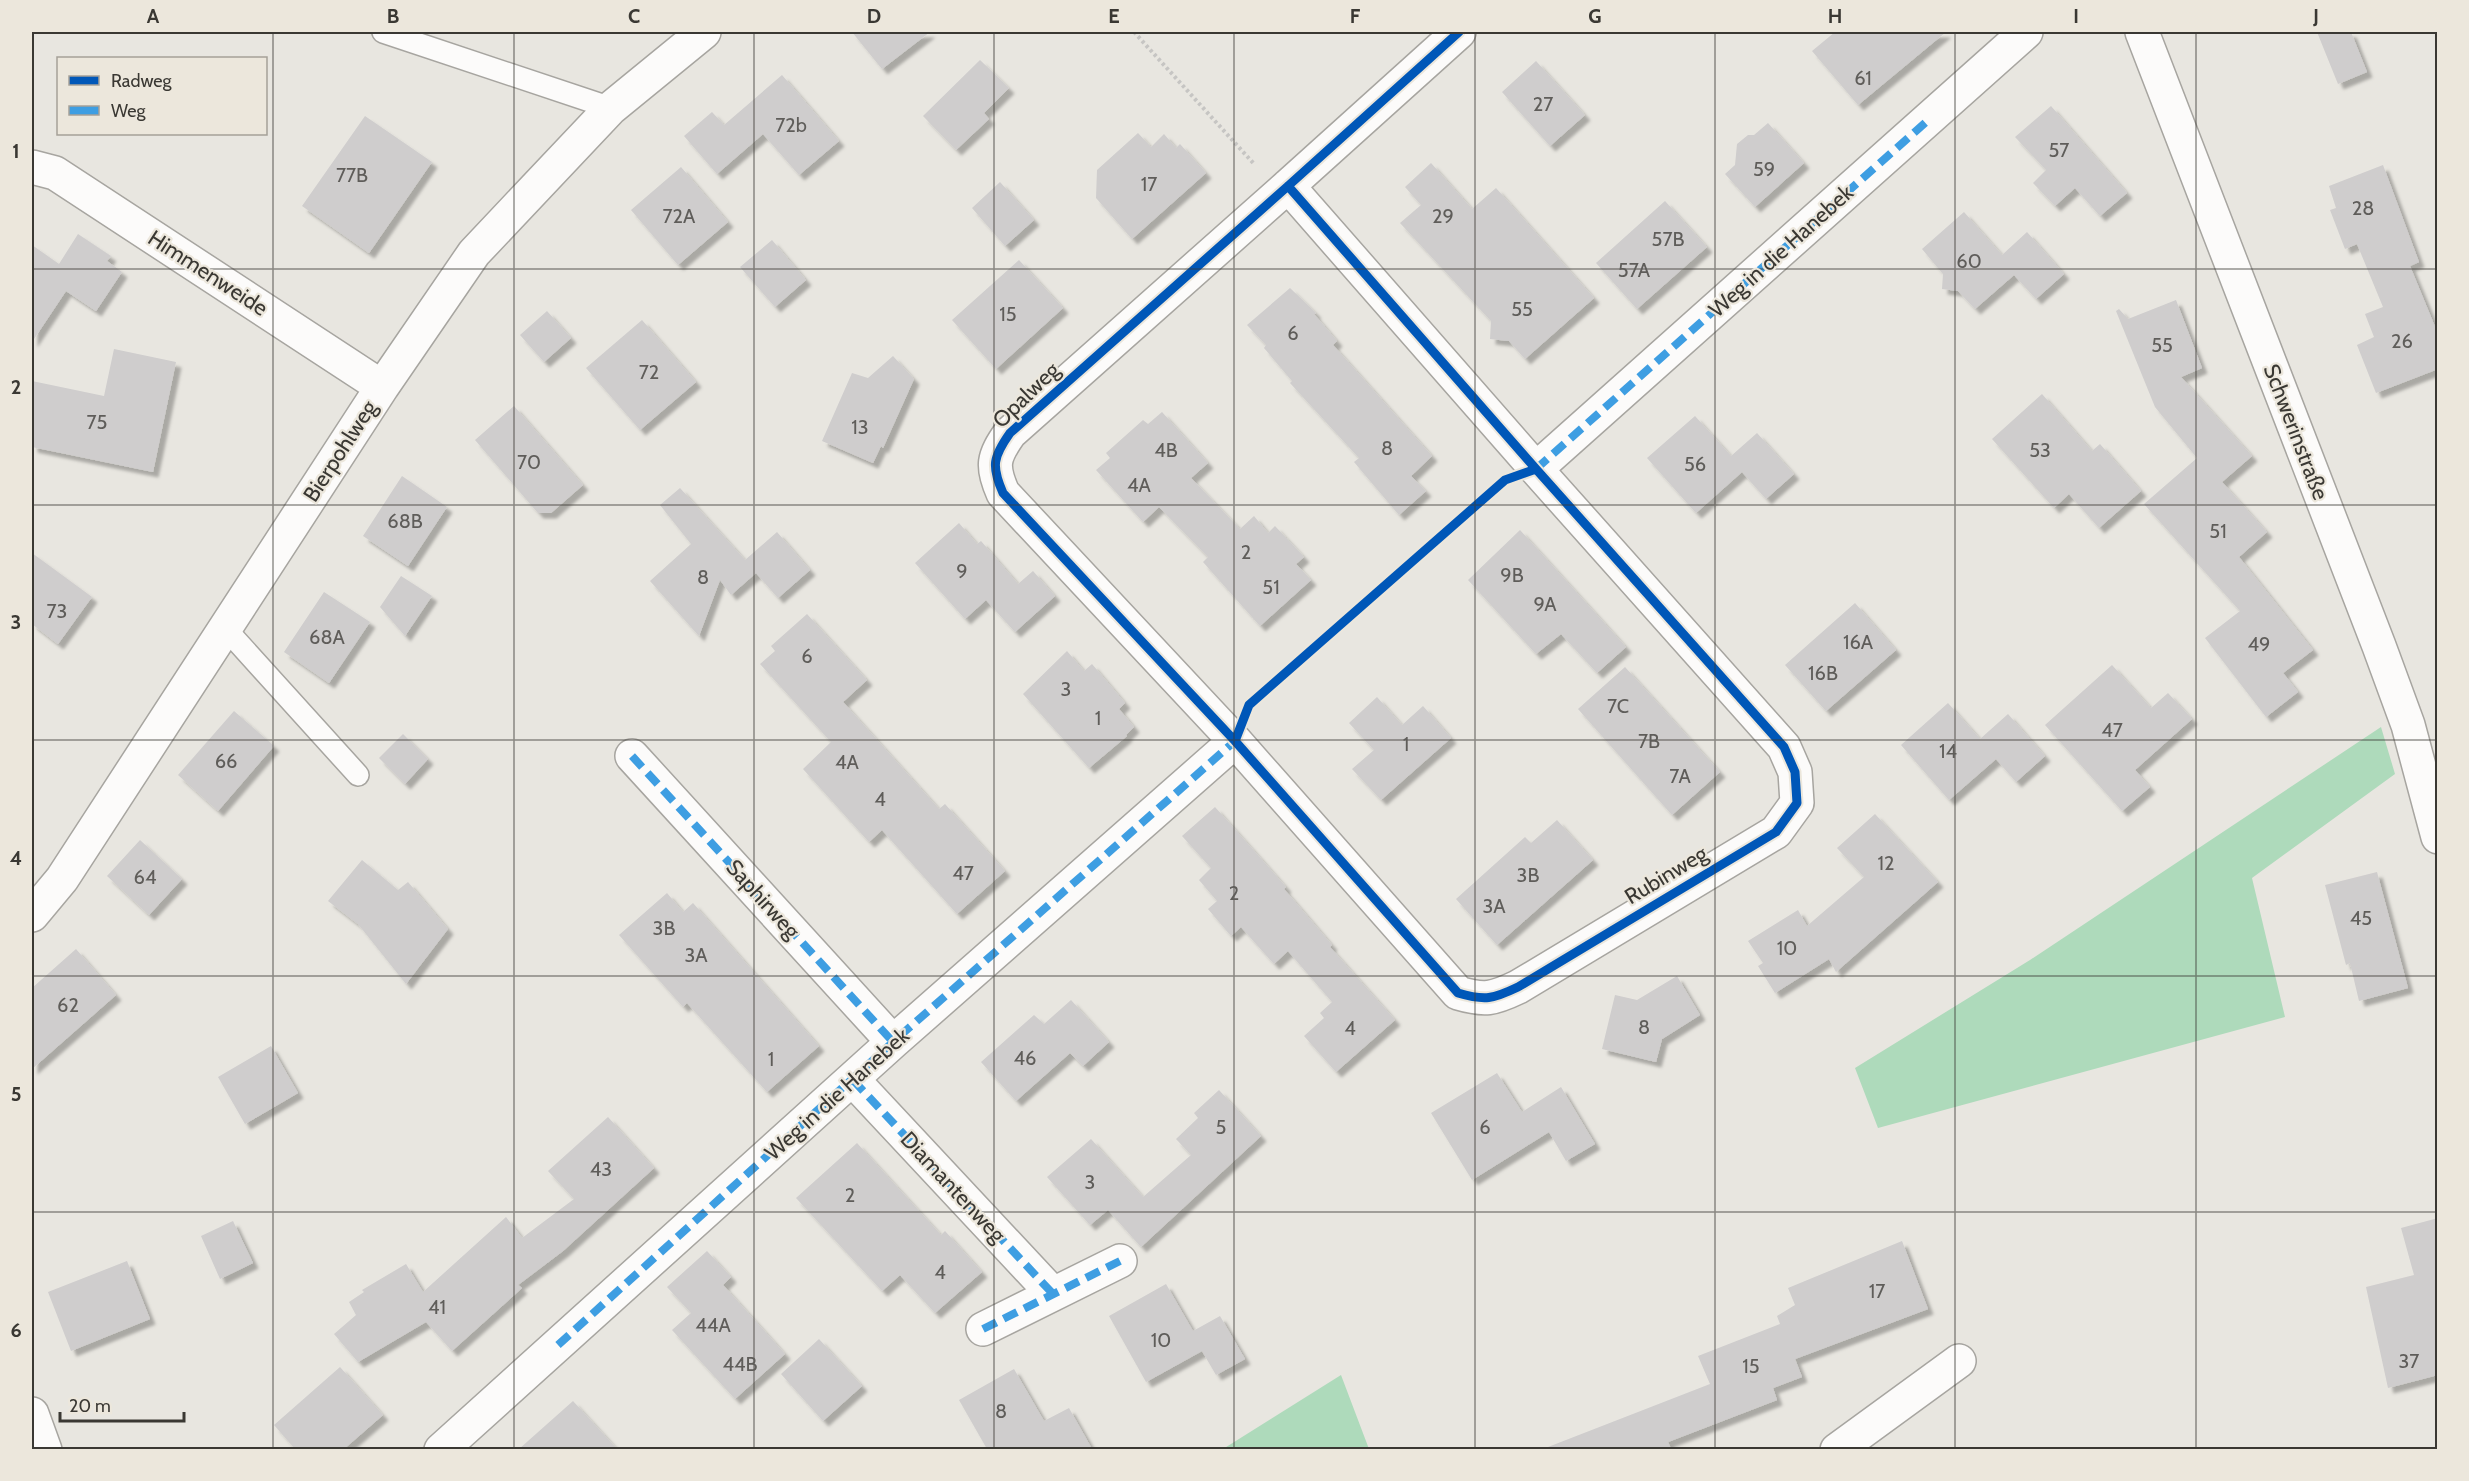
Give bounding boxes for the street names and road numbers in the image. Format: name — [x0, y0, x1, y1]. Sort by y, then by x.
street label: Weg in die Hanebek — [1703, 179, 1859, 323]
street label: Himmenweide — [143, 224, 273, 322]
street label: Opalweg — [987, 356, 1066, 433]
street label: Schwerinstraße — [2258, 360, 2334, 504]
street label: Bierpohlweg — [297, 394, 383, 507]
street label: Rubinweg — [1620, 839, 1713, 910]
street label: Saphirweg — [720, 854, 806, 945]
street label: Weg in die Hanebek — [759, 1022, 915, 1166]
street label: Diamantenweg — [895, 1126, 1012, 1249]

